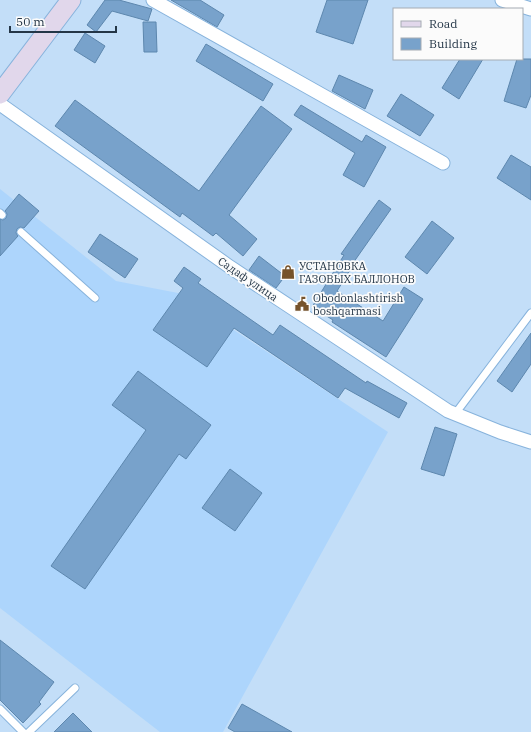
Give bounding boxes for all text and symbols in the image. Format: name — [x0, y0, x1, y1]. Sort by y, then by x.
scale bar — [10, 8, 116, 34]
legend — [393, 8, 523, 60]
text: 50 m — [16, 14, 45, 29]
text: Road — [429, 16, 458, 31]
text: Building — [429, 36, 477, 51]
street label: Садаф улица — [215, 254, 281, 304]
place label: УСТАНОВКА ГАЗОВЫХ БАЛЛОНОВ — [299, 259, 415, 286]
shop icon: УСТАНОВКА ГАЗОВЫХ БАЛЛОНОВ — [280, 264, 296, 280]
place label: Obodonlashtirish boshqarmasi — [313, 291, 403, 318]
public building icon: Obodonlashtirish boshqarmasi — [294, 296, 310, 312]

